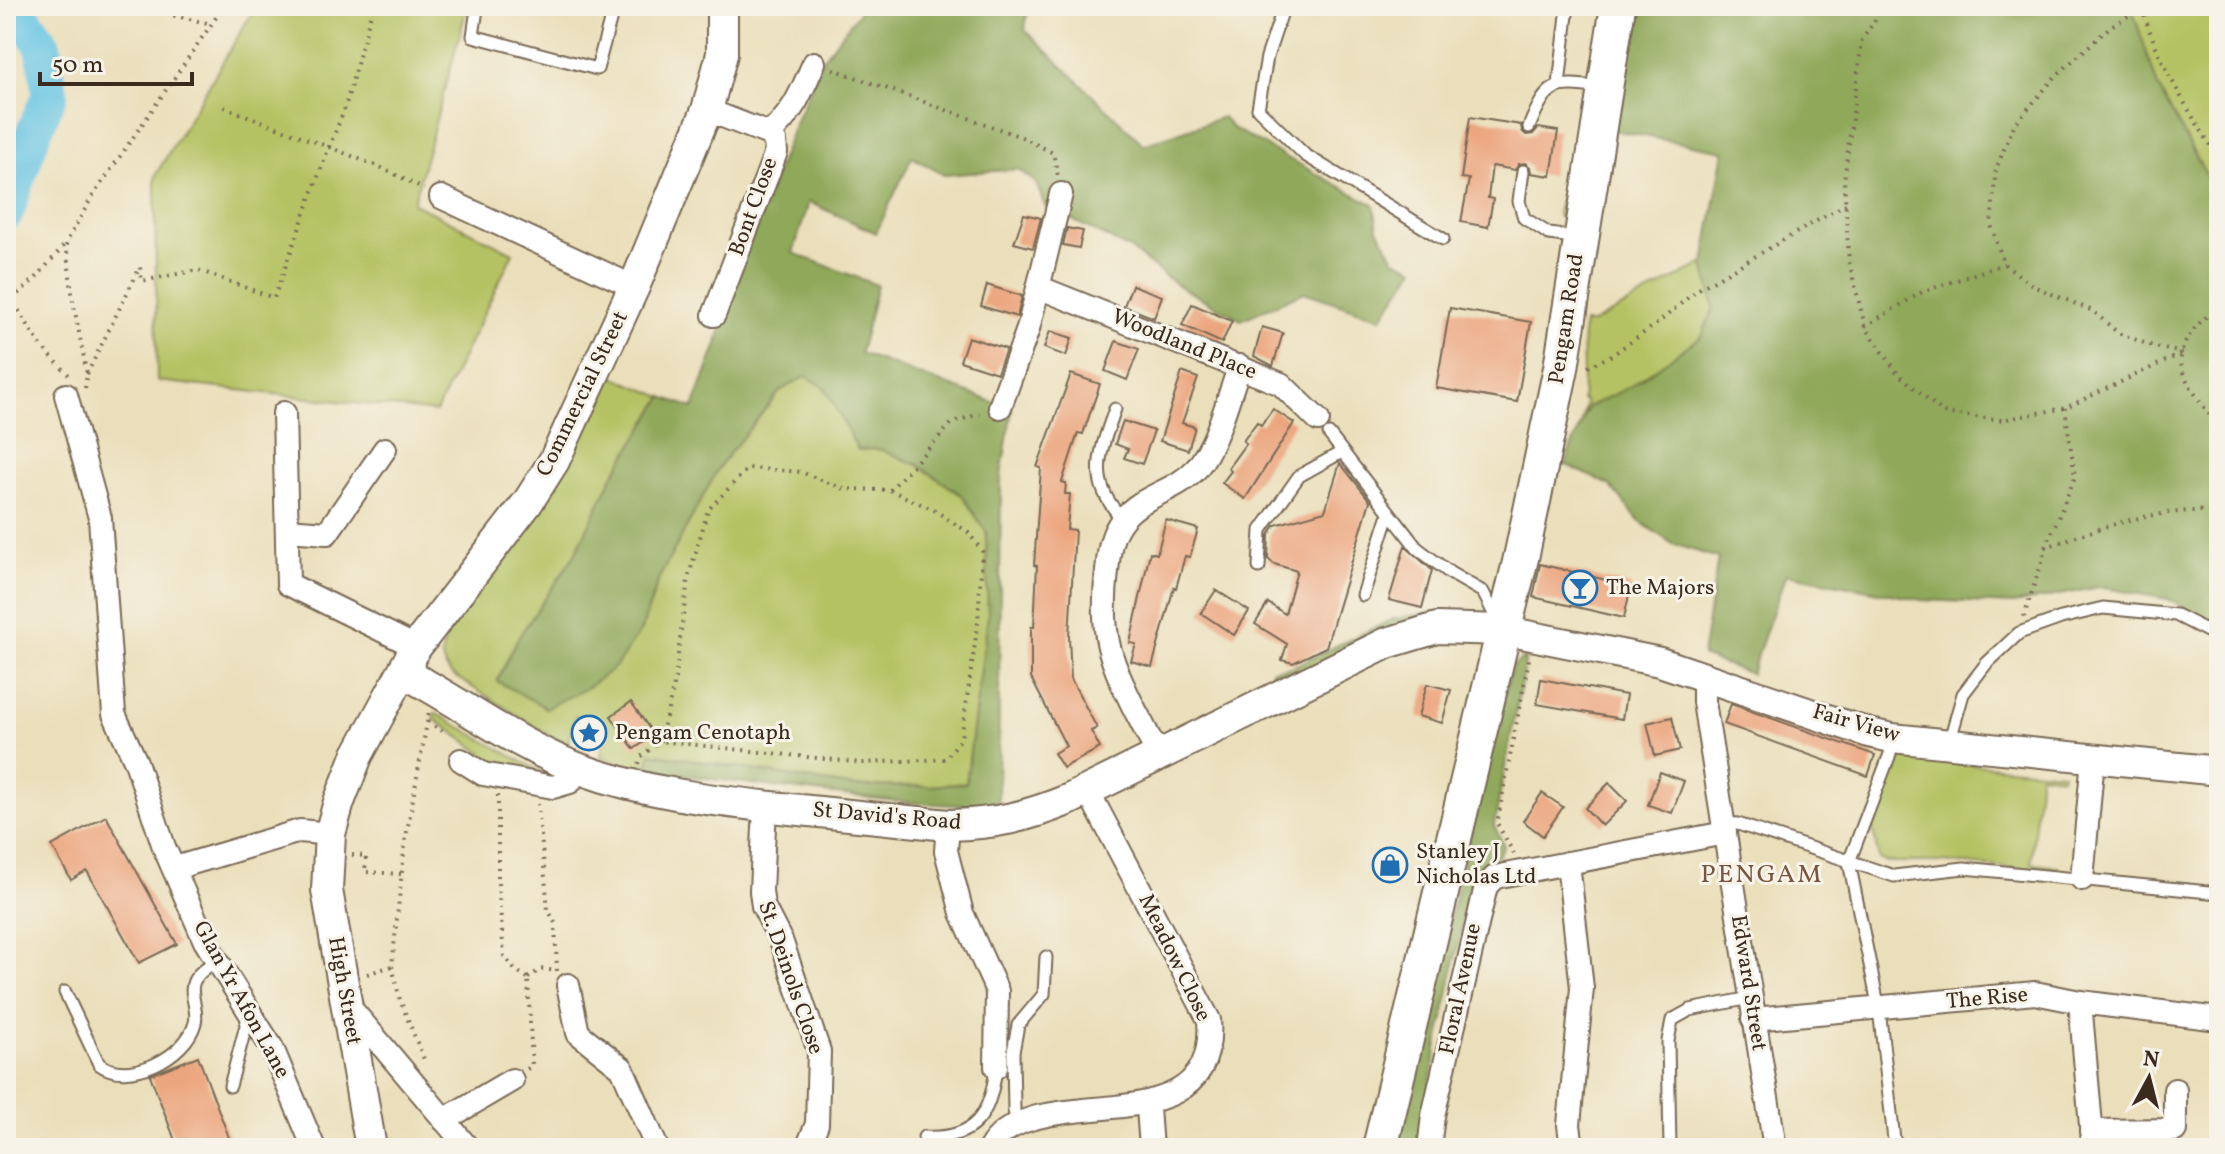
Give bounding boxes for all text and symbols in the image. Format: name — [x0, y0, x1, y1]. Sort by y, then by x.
scale bar — [40, 36, 192, 86]
text: 50 m — [52, 49, 104, 83]
street label: Bont Close — [722, 153, 786, 261]
street label: Pengam Road — [1541, 252, 1593, 386]
street label: Woodland Place — [1107, 302, 1261, 388]
street label: Commercial Street — [529, 306, 637, 482]
bar icon: The Majors — [1561, 569, 1599, 607]
place label: The Majors — [1606, 573, 1714, 604]
street label: Fair View — [1809, 697, 1903, 751]
place icon: Pengam Cenotaph — [570, 714, 608, 752]
place label: Pengam Cenotaph — [615, 718, 791, 749]
street label: St David's Road — [811, 795, 963, 839]
place label: Stanley J Nicholas Ltd — [1416, 837, 1536, 893]
shop icon: Stanley J Nicholas Ltd — [1371, 846, 1409, 884]
district label: PENGAM — [1701, 857, 1823, 893]
street label: Meadow Close — [1130, 889, 1218, 1027]
street label: St. Deinols Close — [749, 897, 831, 1059]
street label: Edward Street — [1722, 913, 1774, 1054]
street label: Glan Yr Afon Lane — [185, 916, 297, 1084]
street label: Floral Avenue — [1432, 920, 1490, 1058]
street label: High Street — [319, 934, 369, 1048]
street label: The Rise — [1945, 980, 2029, 1018]
north arrow — [2109, 1038, 2189, 1118]
text: N — [2141, 1044, 2161, 1077]

